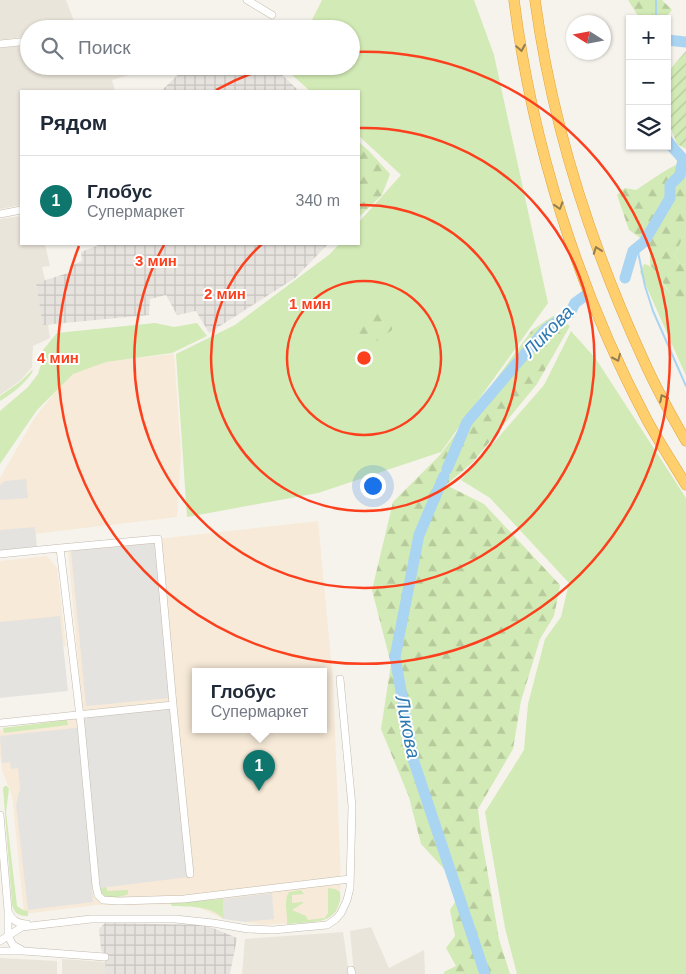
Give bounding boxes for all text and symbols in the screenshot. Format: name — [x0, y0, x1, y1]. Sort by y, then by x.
north arrow — [566, 15, 611, 60]
map controls — [626, 15, 671, 150]
button: + — [626, 15, 671, 60]
search box — [20, 20, 360, 75]
icon: search — [38, 34, 66, 62]
text: Поиск — [78, 37, 131, 58]
one-way arrow — [516, 44, 526, 53]
button: − — [626, 60, 671, 105]
button: layers — [626, 105, 671, 150]
text: Рядом — [40, 111, 107, 134]
text: Глобус — [87, 181, 152, 202]
text: 1 — [52, 192, 60, 209]
text: 340 m — [296, 192, 340, 209]
one-way arrow — [553, 202, 563, 210]
text: Супермаркет — [87, 203, 185, 220]
one-way arrow — [593, 246, 603, 254]
text: 3 мин — [135, 252, 177, 269]
text: 2 мин — [204, 285, 246, 302]
text: 1 мин — [289, 295, 331, 312]
water label: Ликова — [517, 301, 578, 362]
text: 4 мин — [37, 349, 79, 366]
centre of rings — [355, 349, 373, 367]
one-way arrow — [611, 353, 622, 362]
one-way arrow — [659, 394, 669, 403]
your location — [360, 473, 386, 499]
popup — [192, 668, 327, 733]
text: Глобус — [211, 681, 276, 702]
water label: Ликова — [391, 692, 424, 760]
text: Супермаркет — [211, 703, 308, 720]
pin: 1 — [243, 750, 275, 791]

